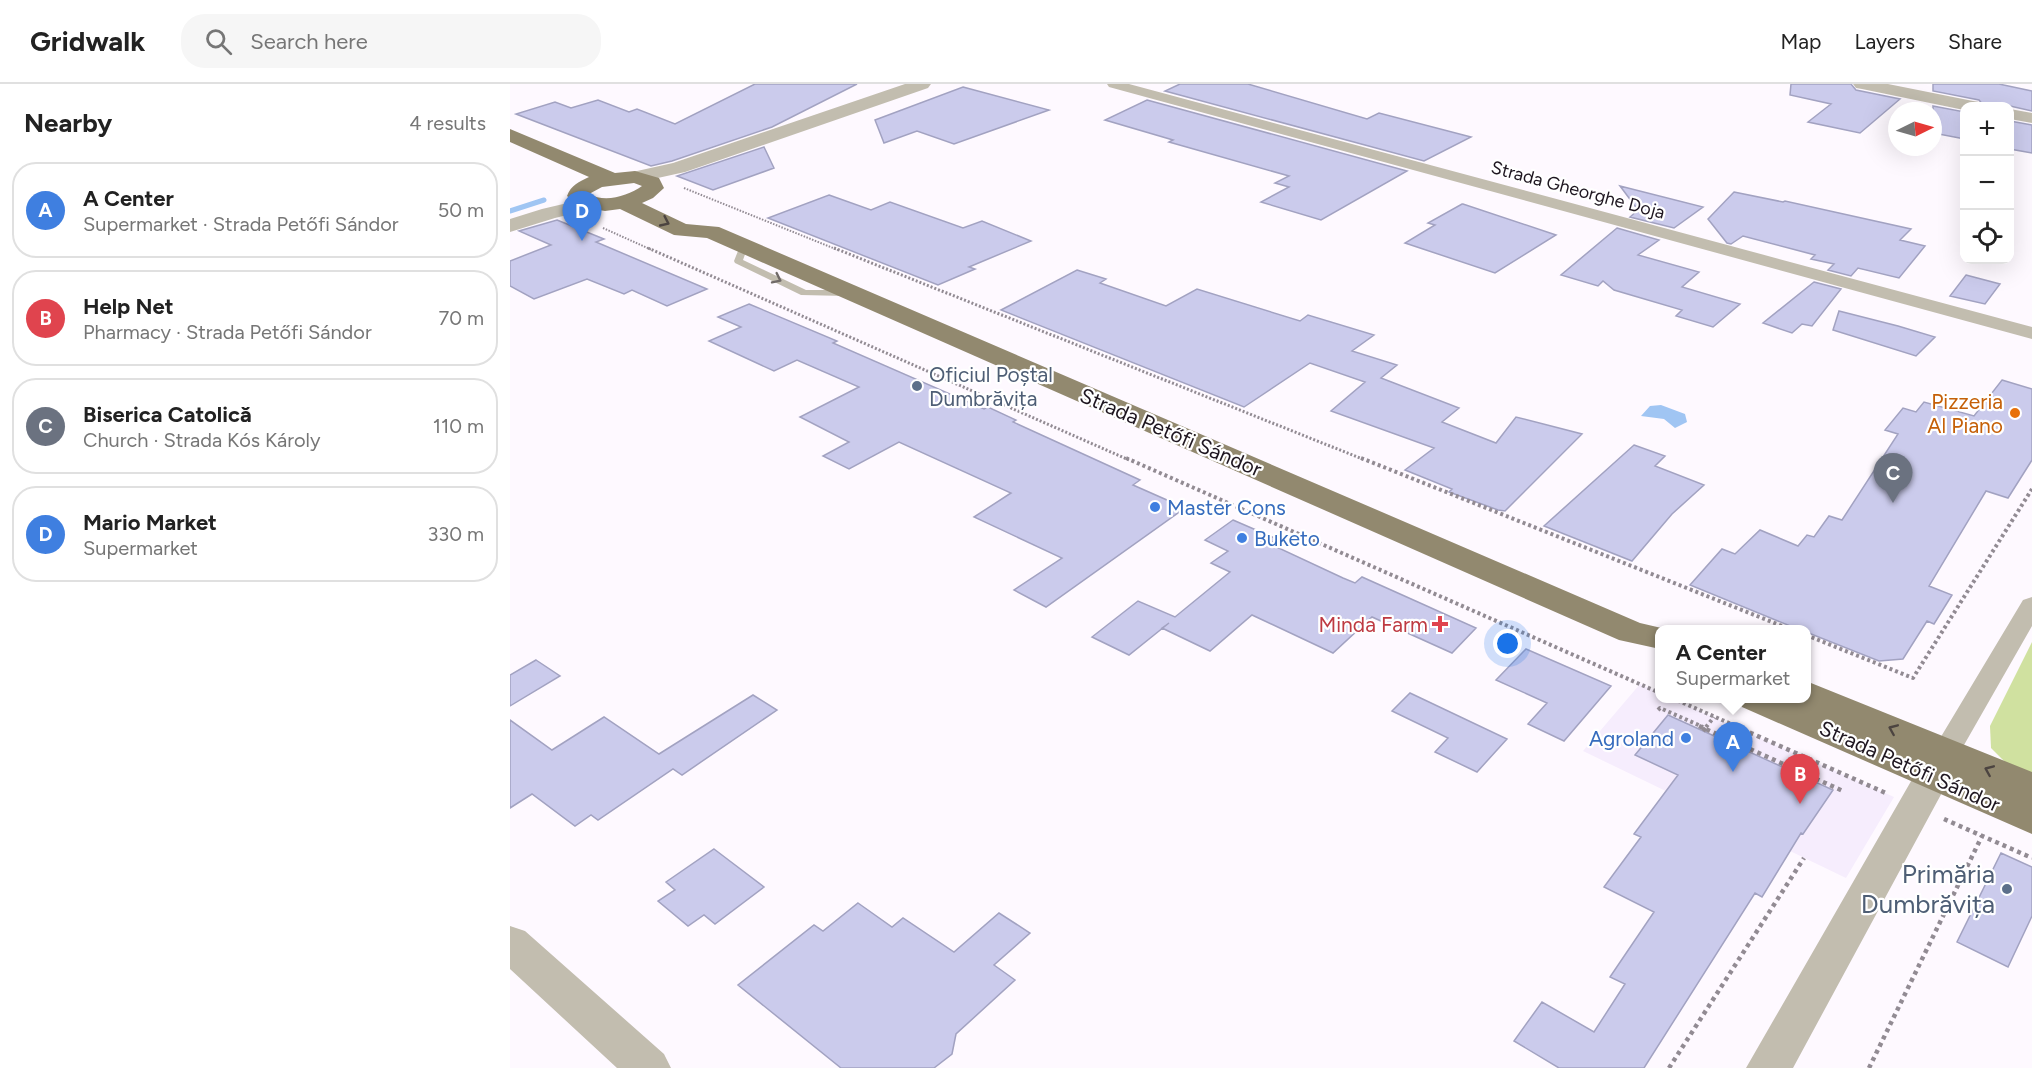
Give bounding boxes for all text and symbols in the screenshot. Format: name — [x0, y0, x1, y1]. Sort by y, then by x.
search box — [181, 14, 601, 68]
text: Gridwalk — [30, 24, 145, 58]
icon: search — [202, 25, 235, 58]
text: Search here — [250, 28, 368, 55]
text: Map — [1781, 29, 1821, 54]
text: Layers — [1854, 29, 1915, 54]
text: Share — [1948, 29, 2002, 54]
north arrow — [1888, 102, 1942, 156]
map controls — [1960, 102, 2014, 264]
button: + — [1960, 102, 2014, 156]
text: Nearby — [24, 107, 112, 139]
text: 4 results — [409, 111, 486, 135]
street label: Strada Gheorghe Doja — [1489, 156, 1667, 224]
button: − — [1960, 156, 2014, 210]
text: A Center — [83, 185, 174, 212]
pin: D — [562, 192, 602, 241]
text: A — [38, 198, 53, 222]
text: 50 m — [438, 198, 484, 222]
button: locate — [1960, 210, 2014, 264]
text: Supermarket · Strada Petőfi Sándor — [83, 212, 399, 236]
one-way arrow — [659, 215, 670, 227]
one-way arrow — [771, 272, 782, 284]
text: Help Net — [83, 293, 174, 320]
text: B — [39, 306, 52, 330]
text: 70 m — [438, 306, 484, 330]
text: Pharmacy · Strada Petőfi Sándor — [83, 320, 372, 344]
place label: Oficiul Poștal Dumbrăvița — [929, 362, 1053, 411]
marker: Oficiul Poștal Dumbrăvița — [910, 379, 924, 393]
street label: Strada Petőfi Sándor — [1076, 382, 1266, 482]
place label: Pizzeria Al Piano — [1927, 389, 2003, 438]
text: Biserica Catolică — [83, 401, 252, 428]
marker: Pizzeria Al Piano — [2008, 406, 2022, 420]
text: C — [38, 414, 53, 438]
text: 110 m — [433, 414, 484, 438]
text: Church · Strada Kós Károly — [83, 428, 321, 452]
pin: C — [1874, 454, 1912, 503]
place label: Master Cons — [1167, 495, 1286, 520]
marker: Master Cons — [1148, 500, 1162, 514]
text: Mario Market — [83, 509, 217, 536]
text: D — [39, 522, 53, 546]
text: 330 m — [427, 522, 484, 546]
place label: Buketo — [1254, 526, 1320, 551]
marker: Buketo — [1235, 531, 1249, 545]
text: Supermarket — [83, 536, 198, 560]
place label: Minda Farm — [1318, 612, 1428, 637]
marker: Minda Farm — [1433, 617, 1447, 631]
popup — [1655, 625, 1811, 703]
your location — [1493, 629, 1522, 658]
text: A Center — [1676, 639, 1766, 666]
text: Supermarket — [1676, 666, 1790, 690]
street label: Strada Petőfi Sándor — [1816, 715, 2004, 817]
pin: A — [1714, 722, 1752, 772]
one-way arrow — [1888, 725, 1899, 737]
place label: Agroland — [1589, 726, 1674, 751]
marker: Agroland — [1679, 731, 1693, 745]
pin: B — [1780, 754, 1820, 804]
one-way arrow — [1985, 766, 1996, 778]
place label: Primăria Dumbrăvița — [1861, 858, 1995, 920]
marker: Primăria Dumbrăvița — [2000, 882, 2014, 896]

